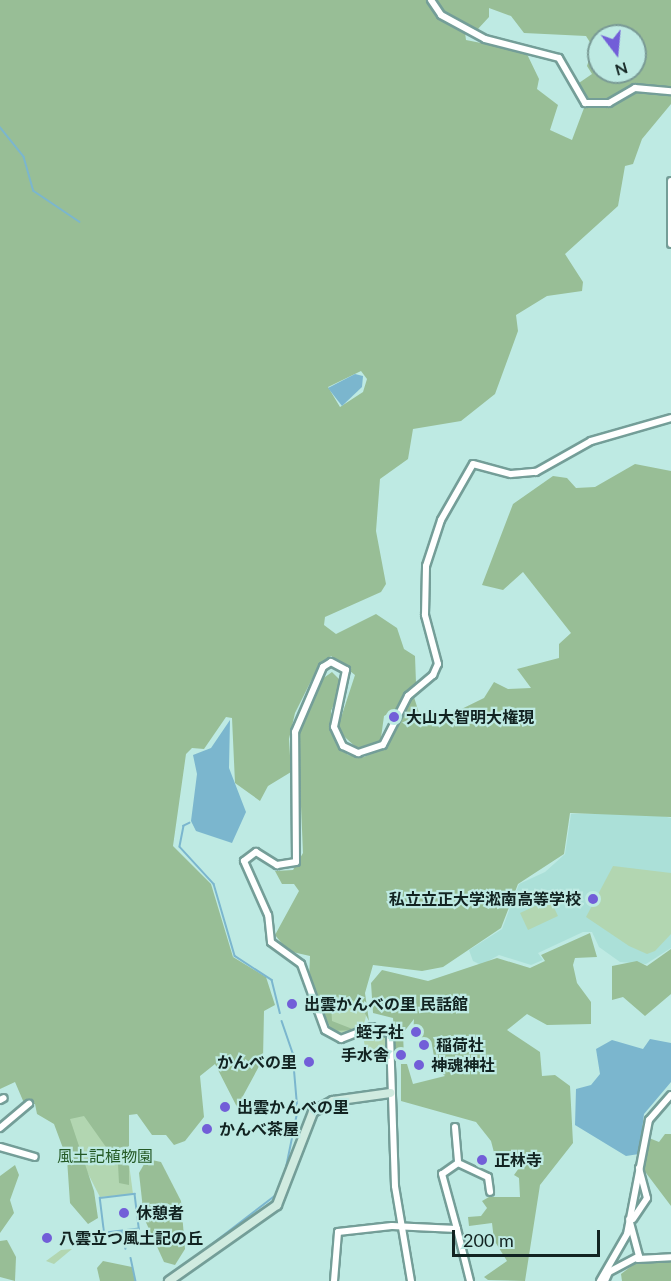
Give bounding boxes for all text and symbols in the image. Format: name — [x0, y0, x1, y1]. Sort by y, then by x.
north arrow — [587, 24, 647, 84]
text: N — [613, 59, 630, 81]
place label: 大山大智明大権現 — [406, 707, 534, 727]
marker: 大山大智明大権現 — [387, 710, 401, 724]
place label: 私立立正大学淞南高等学校 — [389, 889, 581, 909]
marker: 私立立正大学淞南高等学校 — [586, 892, 600, 906]
place label: 出雲かんべの里 民話館 — [304, 994, 468, 1014]
marker: 出雲かんべの里 民話館 — [285, 997, 299, 1011]
place label: 蛭子社 — [356, 1022, 404, 1042]
marker: 蛭子社 — [409, 1025, 423, 1039]
place label: 稲荷社 — [436, 1035, 484, 1055]
marker: 稲荷社 — [417, 1038, 431, 1052]
place label: 手水舎 — [341, 1045, 389, 1065]
marker: 手水舎 — [394, 1048, 408, 1062]
place label: かんべの里 — [217, 1052, 297, 1072]
marker: かんべの里 — [302, 1055, 316, 1069]
place label: 神魂神社 — [431, 1055, 495, 1075]
marker: 神魂神社 — [412, 1058, 426, 1072]
place label: 出雲かんべの里 — [237, 1097, 349, 1117]
marker: 出雲かんべの里 — [218, 1100, 232, 1114]
place label: かんべ茶屋 — [219, 1119, 299, 1139]
marker: かんべ茶屋 — [200, 1122, 214, 1136]
park label: 風土記植物園 — [57, 1146, 153, 1166]
place label: 正林寺 — [494, 1150, 542, 1170]
marker: 正林寺 — [475, 1153, 489, 1167]
place label: 休憩者 — [136, 1203, 184, 1223]
marker: 休憩者 — [117, 1206, 131, 1220]
scale bar — [455, 1218, 604, 1256]
place label: 八雲立つ風土記の丘 — [59, 1228, 203, 1248]
text: 200 m — [463, 1229, 514, 1251]
marker: 八雲立つ風土記の丘 — [40, 1231, 54, 1245]

